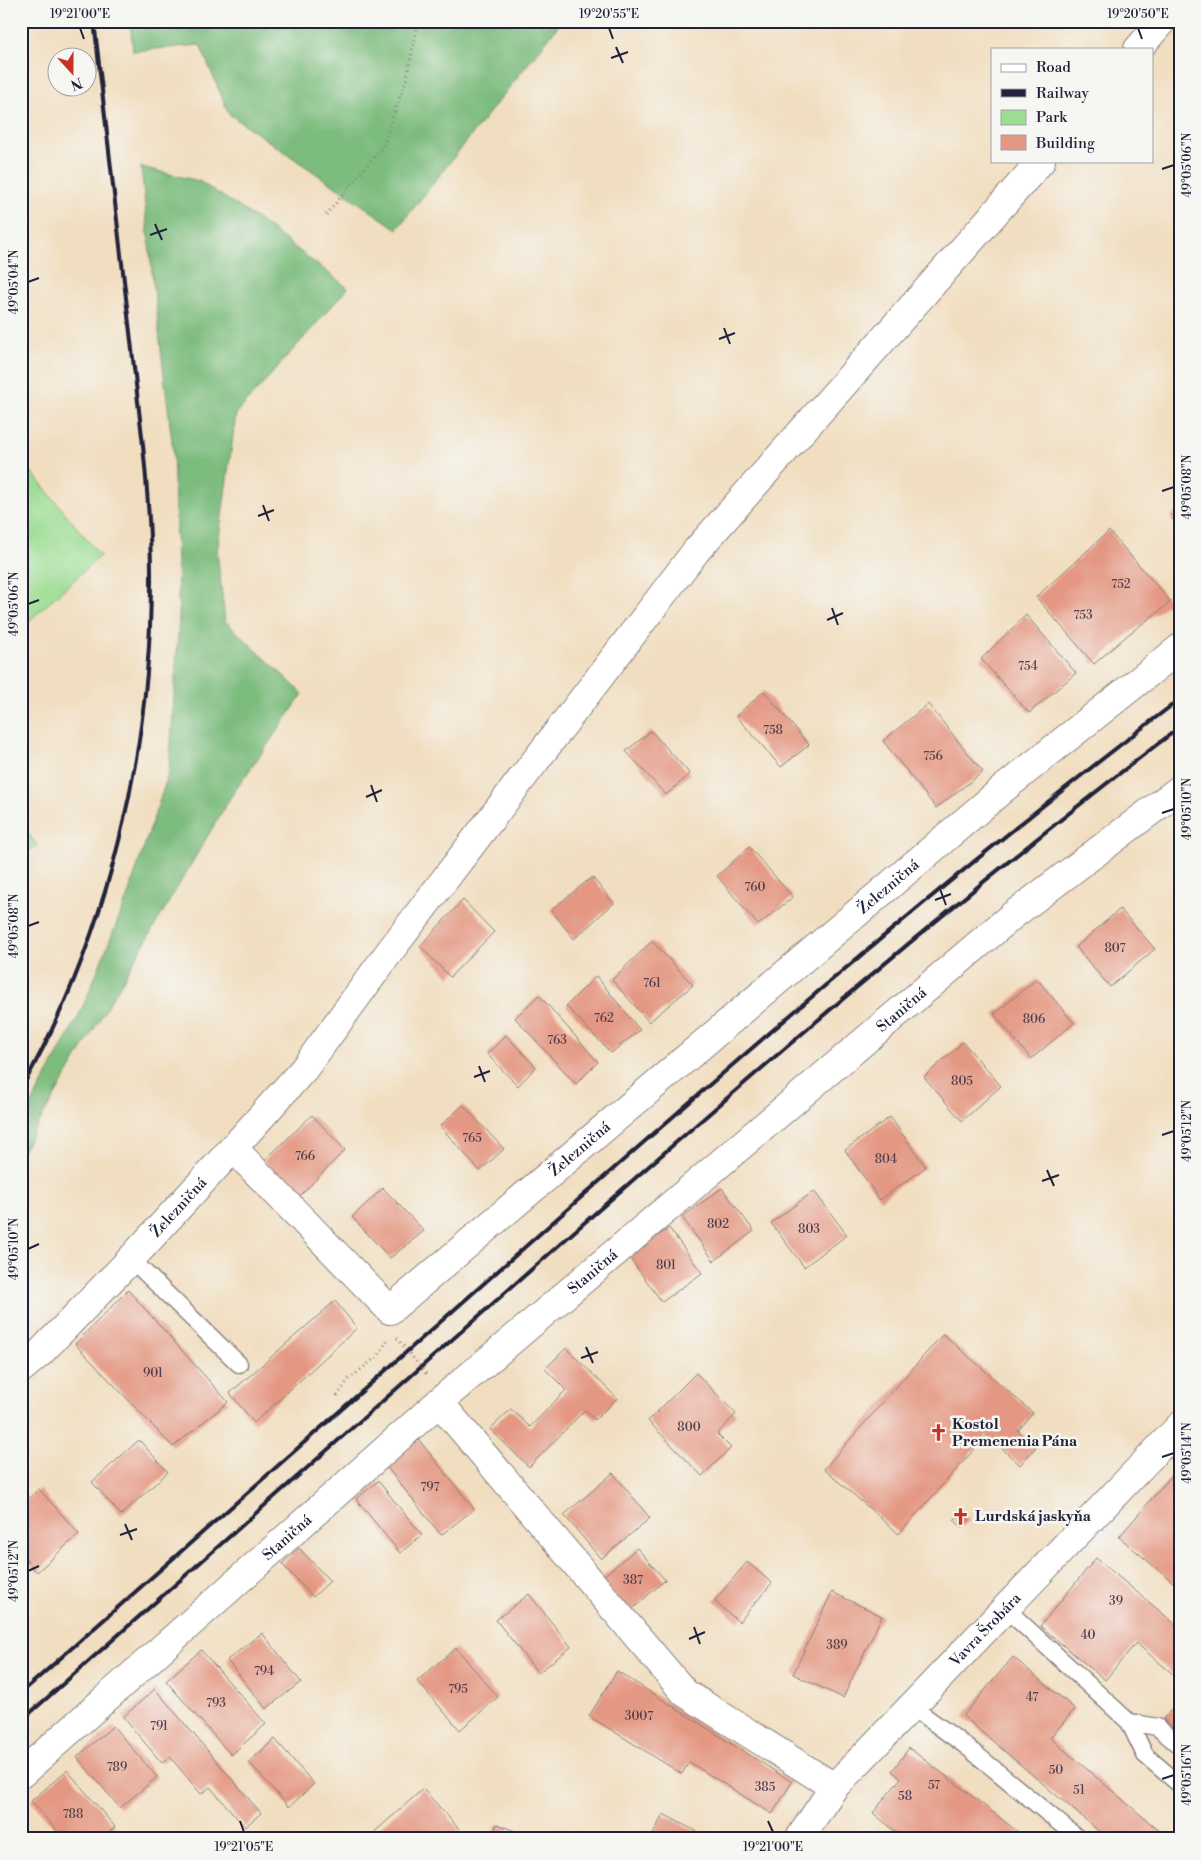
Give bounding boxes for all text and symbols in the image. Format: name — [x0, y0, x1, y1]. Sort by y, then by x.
text: 19°21'00"E — [50, 7, 110, 22]
text: 19°20'55"E — [579, 7, 639, 22]
text: 19°20'50"E — [1107, 7, 1169, 22]
north arrow — [48, 48, 98, 98]
legend — [991, 48, 1154, 162]
text: Road — [1036, 58, 1071, 77]
text: N — [68, 73, 85, 94]
text: Railway — [1036, 84, 1090, 103]
text: Park — [1036, 108, 1068, 127]
text: 49°05'06"N — [1180, 132, 1195, 197]
text: Building — [1035, 134, 1095, 153]
text: 49°05'04"N — [7, 250, 22, 314]
text: 49°05'08"N — [1180, 454, 1195, 520]
text: 49°05'06"N — [7, 571, 22, 636]
house number: 752 — [1111, 577, 1131, 592]
house number: 753 — [1073, 608, 1093, 623]
house number: 754 — [1018, 659, 1038, 674]
house number: 758 — [763, 723, 783, 738]
house number: 756 — [923, 749, 943, 764]
text: 49°05'10"N — [1180, 778, 1195, 840]
street label: Železničná — [853, 855, 924, 918]
house number: 760 — [745, 880, 765, 895]
text: 49°05'08"N — [7, 893, 22, 959]
house number: 807 — [1104, 941, 1126, 956]
house number: 761 — [643, 976, 662, 991]
street label: Staničná — [873, 983, 931, 1037]
house number: 762 — [594, 1011, 614, 1026]
house number: 806 — [1023, 1012, 1045, 1027]
house number: 763 — [547, 1033, 567, 1048]
house number: 805 — [951, 1074, 973, 1089]
text: 49°05'12"N — [1180, 1100, 1195, 1162]
street label: Železničná — [545, 1117, 615, 1181]
house number: 765 — [462, 1131, 482, 1146]
house number: 766 — [295, 1149, 315, 1164]
house number: 804 — [875, 1152, 897, 1167]
street label: Železničná — [146, 1173, 211, 1241]
house number: 802 — [707, 1217, 729, 1232]
text: 49°05'10"N — [7, 1218, 22, 1280]
house number: 803 — [798, 1222, 820, 1237]
street label: Staničná — [564, 1245, 622, 1299]
house number: 801 — [656, 1258, 677, 1273]
house number: 901 — [143, 1366, 164, 1381]
place label: Kostol Premenenia Pána — [952, 1415, 1078, 1451]
house number: 800 — [677, 1420, 701, 1435]
text: 49°05'14"N — [1180, 1422, 1195, 1484]
church icon: Kostol Premenenia Pána — [928, 1423, 948, 1443]
house number: 797 — [420, 1480, 440, 1495]
church icon: Lurdská jaskyňa — [951, 1506, 971, 1526]
place label: Lurdská jaskyňa — [975, 1507, 1092, 1526]
street label: Staničná — [259, 1510, 316, 1565]
text: 49°05'12"N — [7, 1540, 22, 1602]
house number: 387 — [623, 1573, 643, 1588]
street label: Vavra Šrobára — [945, 1589, 1026, 1672]
house number: 39 — [1109, 1594, 1123, 1609]
house number: 40 — [1080, 1628, 1096, 1643]
house number: 389 — [826, 1638, 848, 1653]
house number: 794 — [254, 1664, 274, 1679]
house number: 795 — [448, 1682, 468, 1697]
house number: 47 — [1026, 1690, 1038, 1705]
house number: 793 — [206, 1696, 226, 1711]
house number: 3007 — [625, 1709, 653, 1724]
house number: 791 — [150, 1719, 169, 1734]
text: 49°05'16"N — [1180, 1744, 1195, 1806]
house number: 789 — [107, 1760, 127, 1775]
house number: 50 — [1049, 1763, 1063, 1778]
house number: 57 — [928, 1778, 940, 1793]
house number: 385 — [755, 1780, 776, 1795]
house number: 51 — [1073, 1783, 1086, 1798]
house number: 58 — [898, 1789, 912, 1804]
house number: 788 — [63, 1807, 83, 1822]
text: 19°21'05"E — [215, 1840, 273, 1855]
text: 19°21'00"E — [743, 1840, 803, 1855]

